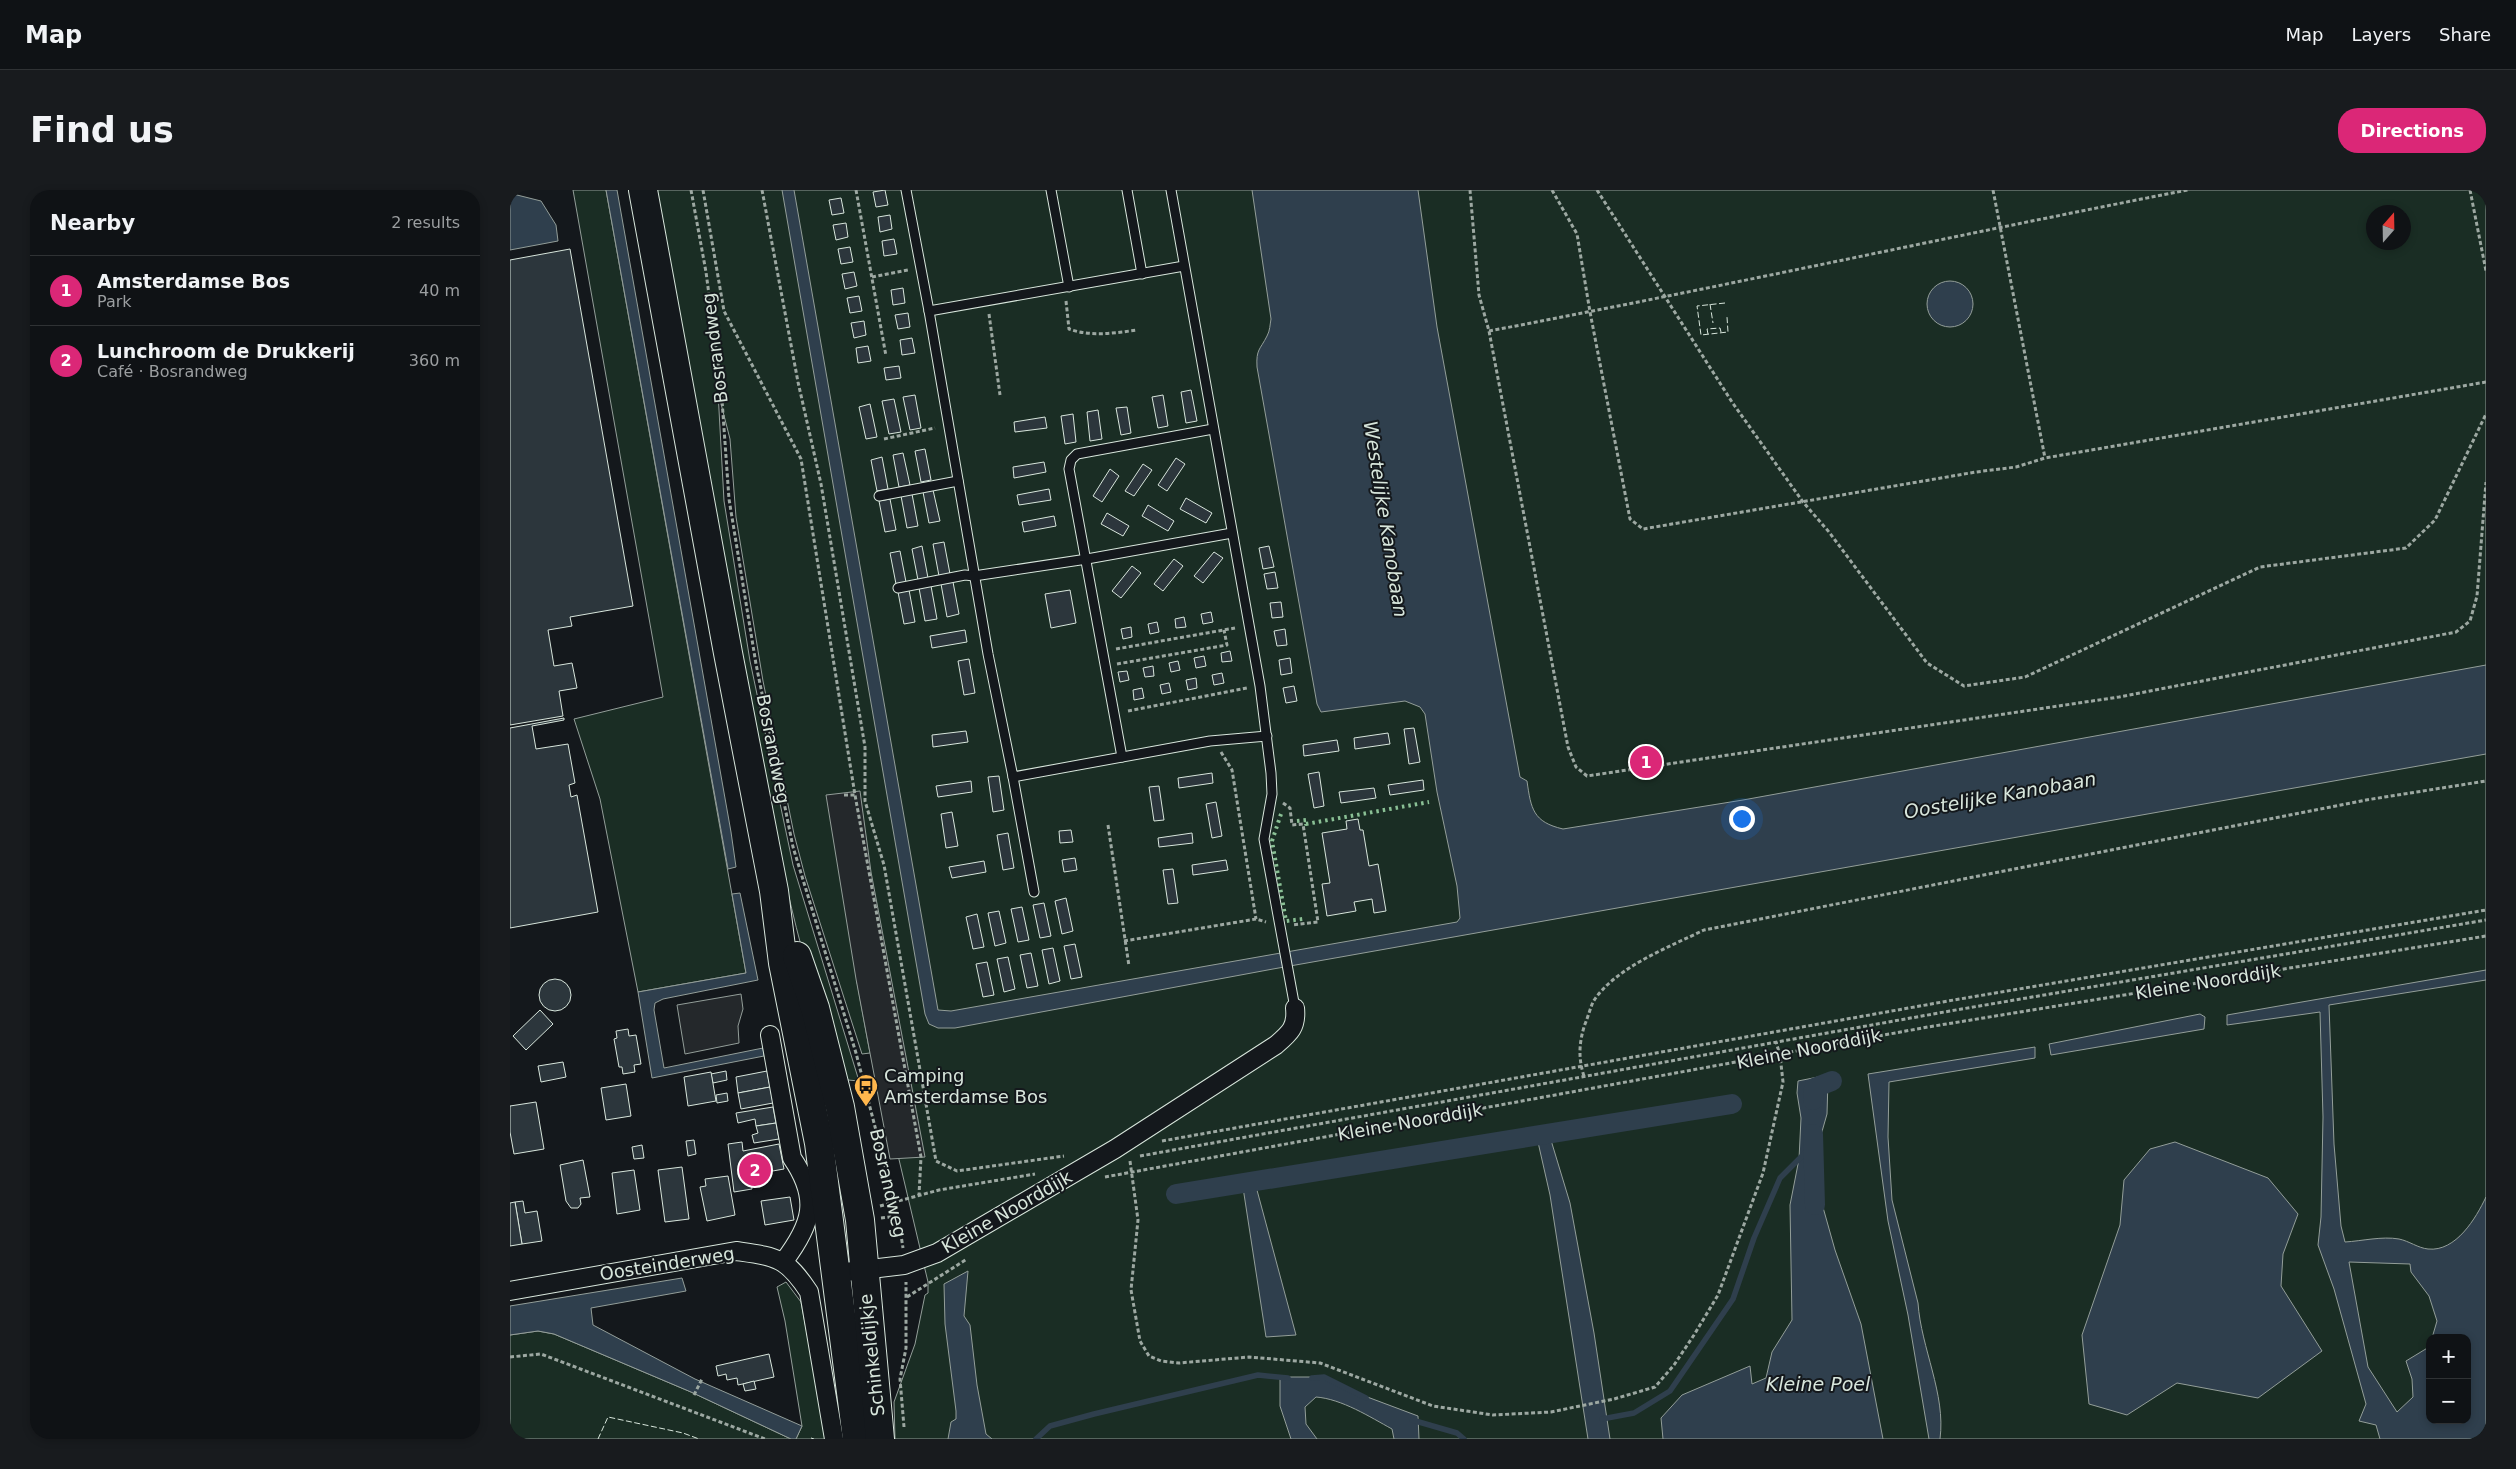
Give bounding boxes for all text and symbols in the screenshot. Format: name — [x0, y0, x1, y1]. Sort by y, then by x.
text: Map — [25, 21, 82, 49]
text: Map — [2285, 24, 2323, 45]
text: Layers — [2351, 24, 2411, 45]
text: Share — [2439, 24, 2491, 45]
button: Directions — [2338, 108, 2486, 153]
text: Find us — [30, 110, 174, 150]
north arrow — [2366, 205, 2411, 250]
text: Nearby — [50, 211, 135, 235]
text: 2 results — [391, 213, 460, 232]
text: Amsterdamse Bos — [97, 270, 290, 292]
text: 1 — [60, 281, 72, 300]
text: 40 m — [419, 281, 460, 300]
text: Park — [97, 292, 132, 311]
street label: Bosrandweg — [697, 292, 732, 405]
text: Lunchroom de Drukkerij — [97, 340, 355, 362]
text: 2 — [60, 351, 72, 370]
text: 360 m — [409, 351, 460, 370]
text: Café · Bosrandweg — [97, 362, 248, 381]
water label: Westelijke Kanobaan — [1360, 419, 1412, 619]
street label: Bosrandweg — [753, 692, 794, 806]
pin: 1 — [1630, 743, 1662, 781]
water label: Oostelijke Kanobaan — [1902, 767, 2098, 823]
your location — [1729, 806, 1755, 832]
street label: Kleine Noorddijk — [2134, 960, 2283, 1003]
street label: Kleine Noorddijk — [1735, 1024, 1884, 1073]
place label: Camping Amsterdamse Bos — [884, 1065, 1047, 1107]
bus stop icon: Camping Amsterdamse Bos — [853, 1073, 879, 1107]
street label: Kleine Noorddijk — [1336, 1098, 1485, 1145]
street label: Bosrandweg — [866, 1126, 911, 1239]
pin: 2 — [739, 1151, 771, 1189]
street label: Kleine Noorddijk — [938, 1165, 1076, 1257]
street label: Oosteinderweg — [598, 1242, 736, 1285]
street label: Schinkeldijkje — [855, 1293, 888, 1417]
map controls — [2426, 1334, 2471, 1424]
button: + — [2426, 1334, 2471, 1379]
water label: Kleine Poel — [1766, 1373, 1871, 1395]
button: − — [2426, 1379, 2471, 1424]

